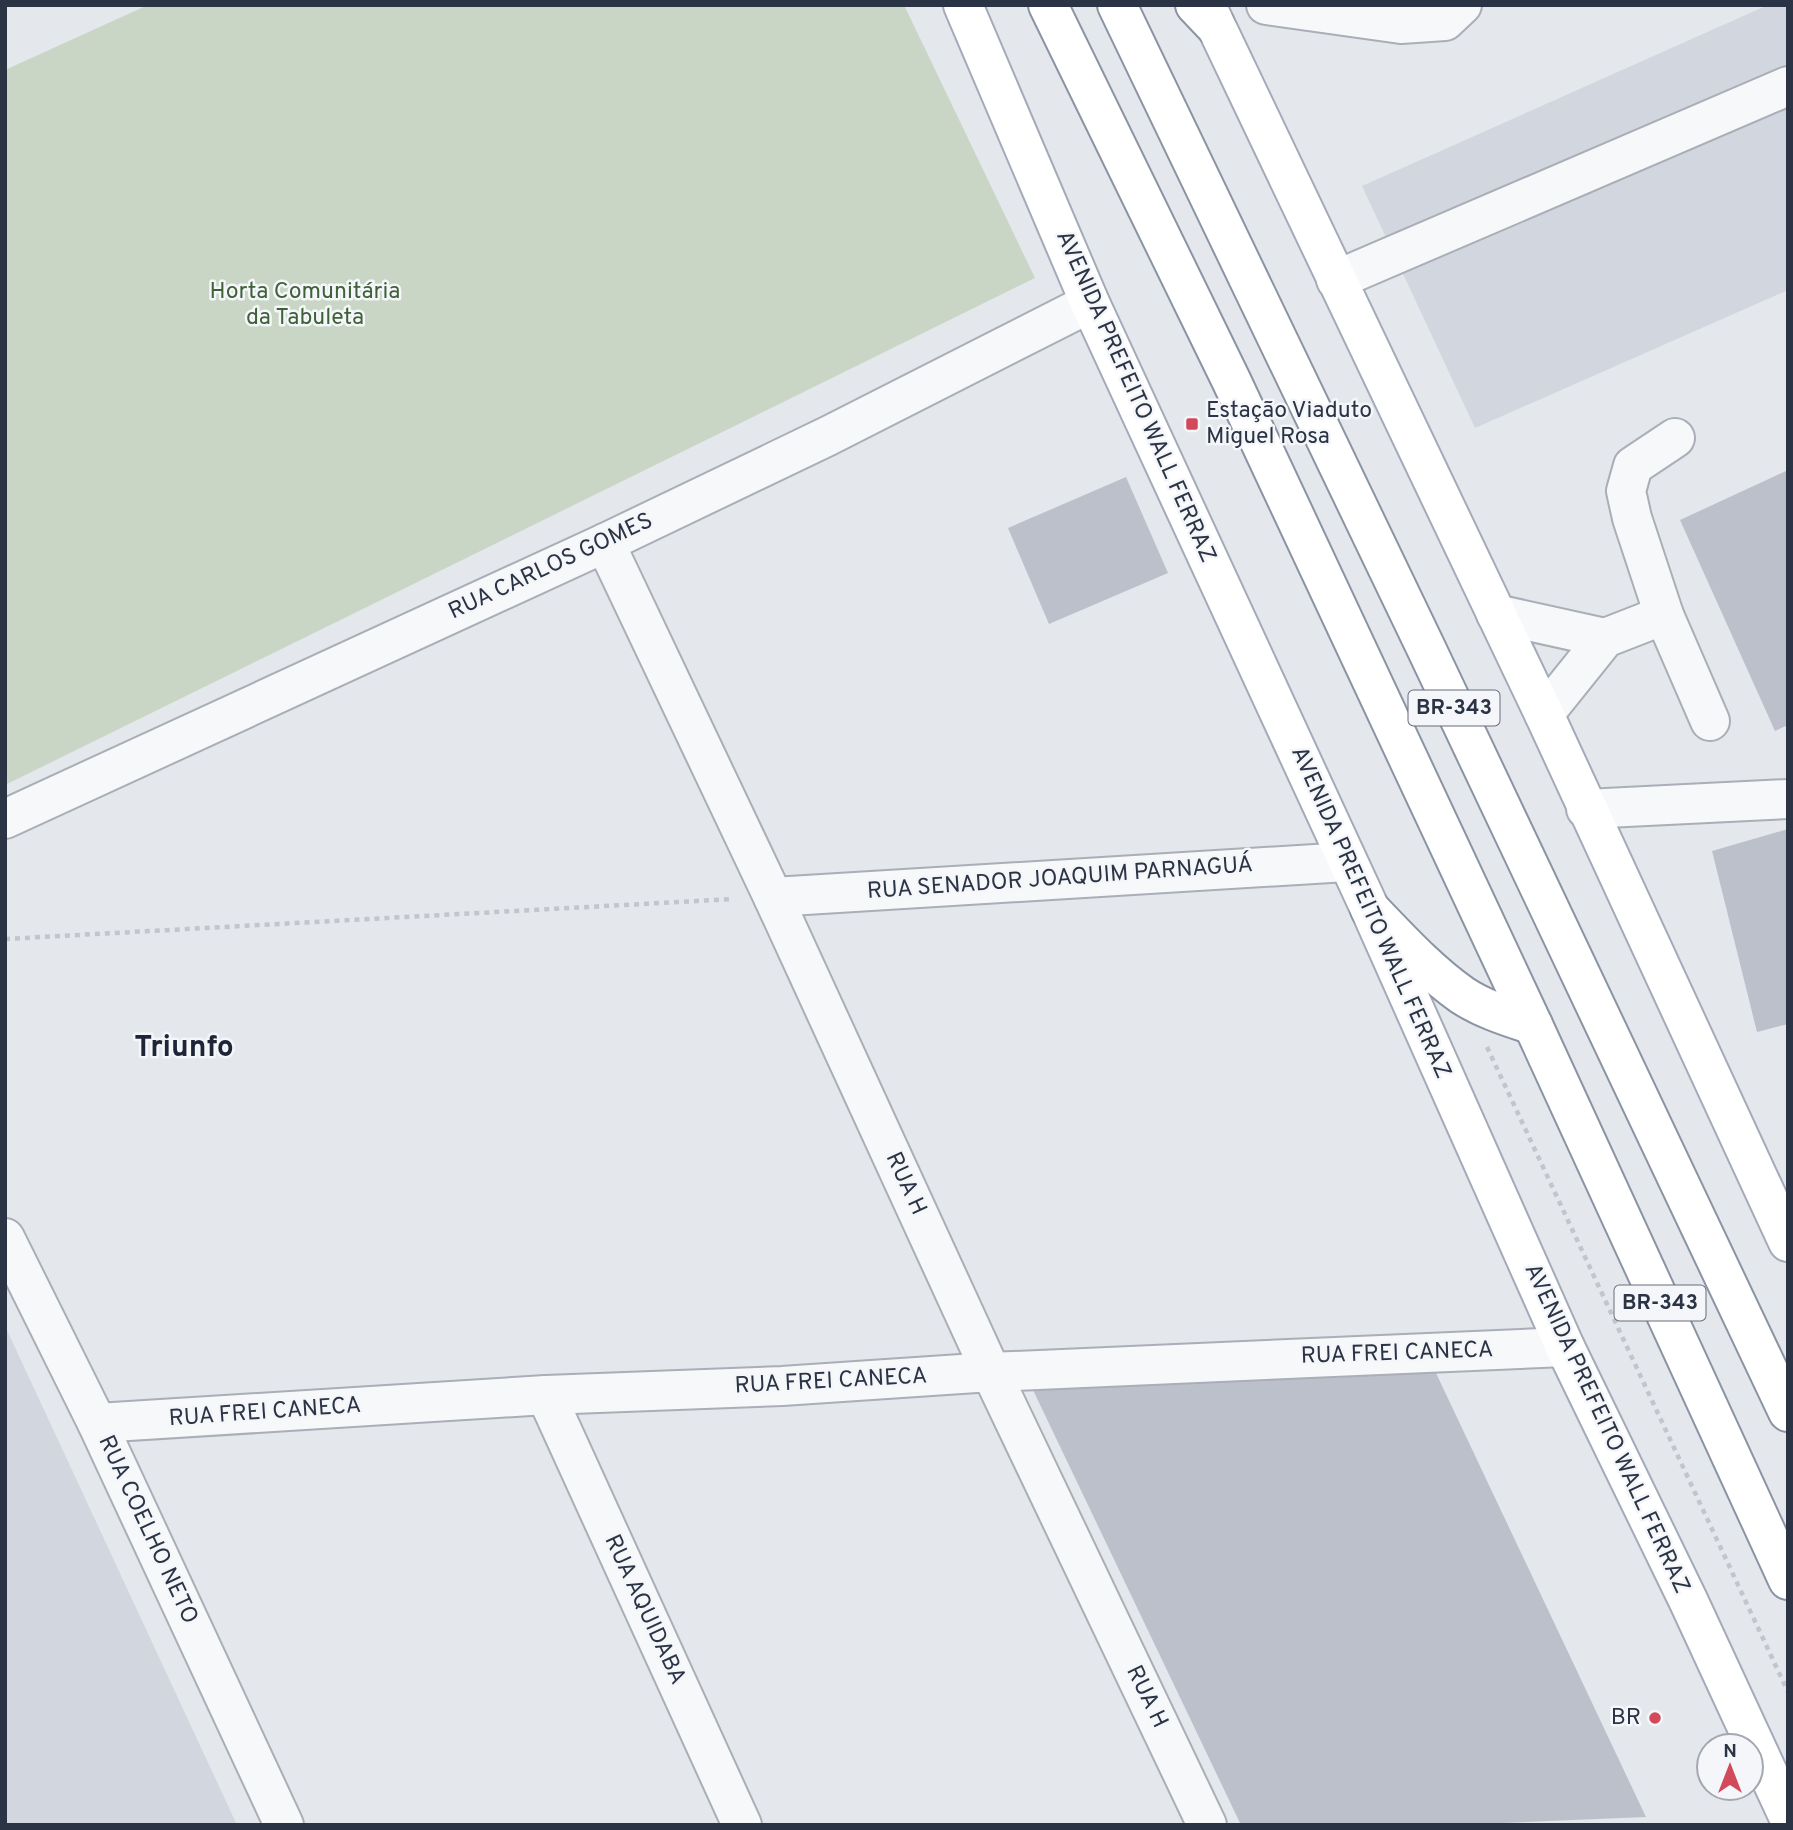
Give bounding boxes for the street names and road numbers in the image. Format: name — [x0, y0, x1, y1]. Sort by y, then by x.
street label: AVENIDA PREFEITO WALL FERRAZ — [1048, 226, 1222, 568]
street label: RUA CARLOS GOMES — [444, 507, 658, 627]
road number: BR-343 — [1408, 690, 1500, 726]
street label: AVENIDA PREFEITO WALL FERRAZ — [1283, 742, 1457, 1084]
street label: RUA SENADOR JOAQUIM PARNAGUÁ — [866, 850, 1254, 907]
street label: RUA H — [878, 1148, 932, 1220]
street label: AVENIDA PREFEITO WALL FERRAZ — [1517, 1259, 1695, 1599]
road number: BR-343 — [1614, 1286, 1706, 1320]
street label: RUA FREI CANECA — [1300, 1336, 1494, 1372]
street label: RUA FREI CANECA — [734, 1362, 928, 1402]
street label: RUA FREI CANECA — [168, 1392, 362, 1434]
street label: RUA COELHO NETO — [91, 1431, 203, 1629]
street label: RUA AQUIDABA — [596, 1530, 692, 1690]
street label: RUA H — [1118, 1661, 1174, 1733]

